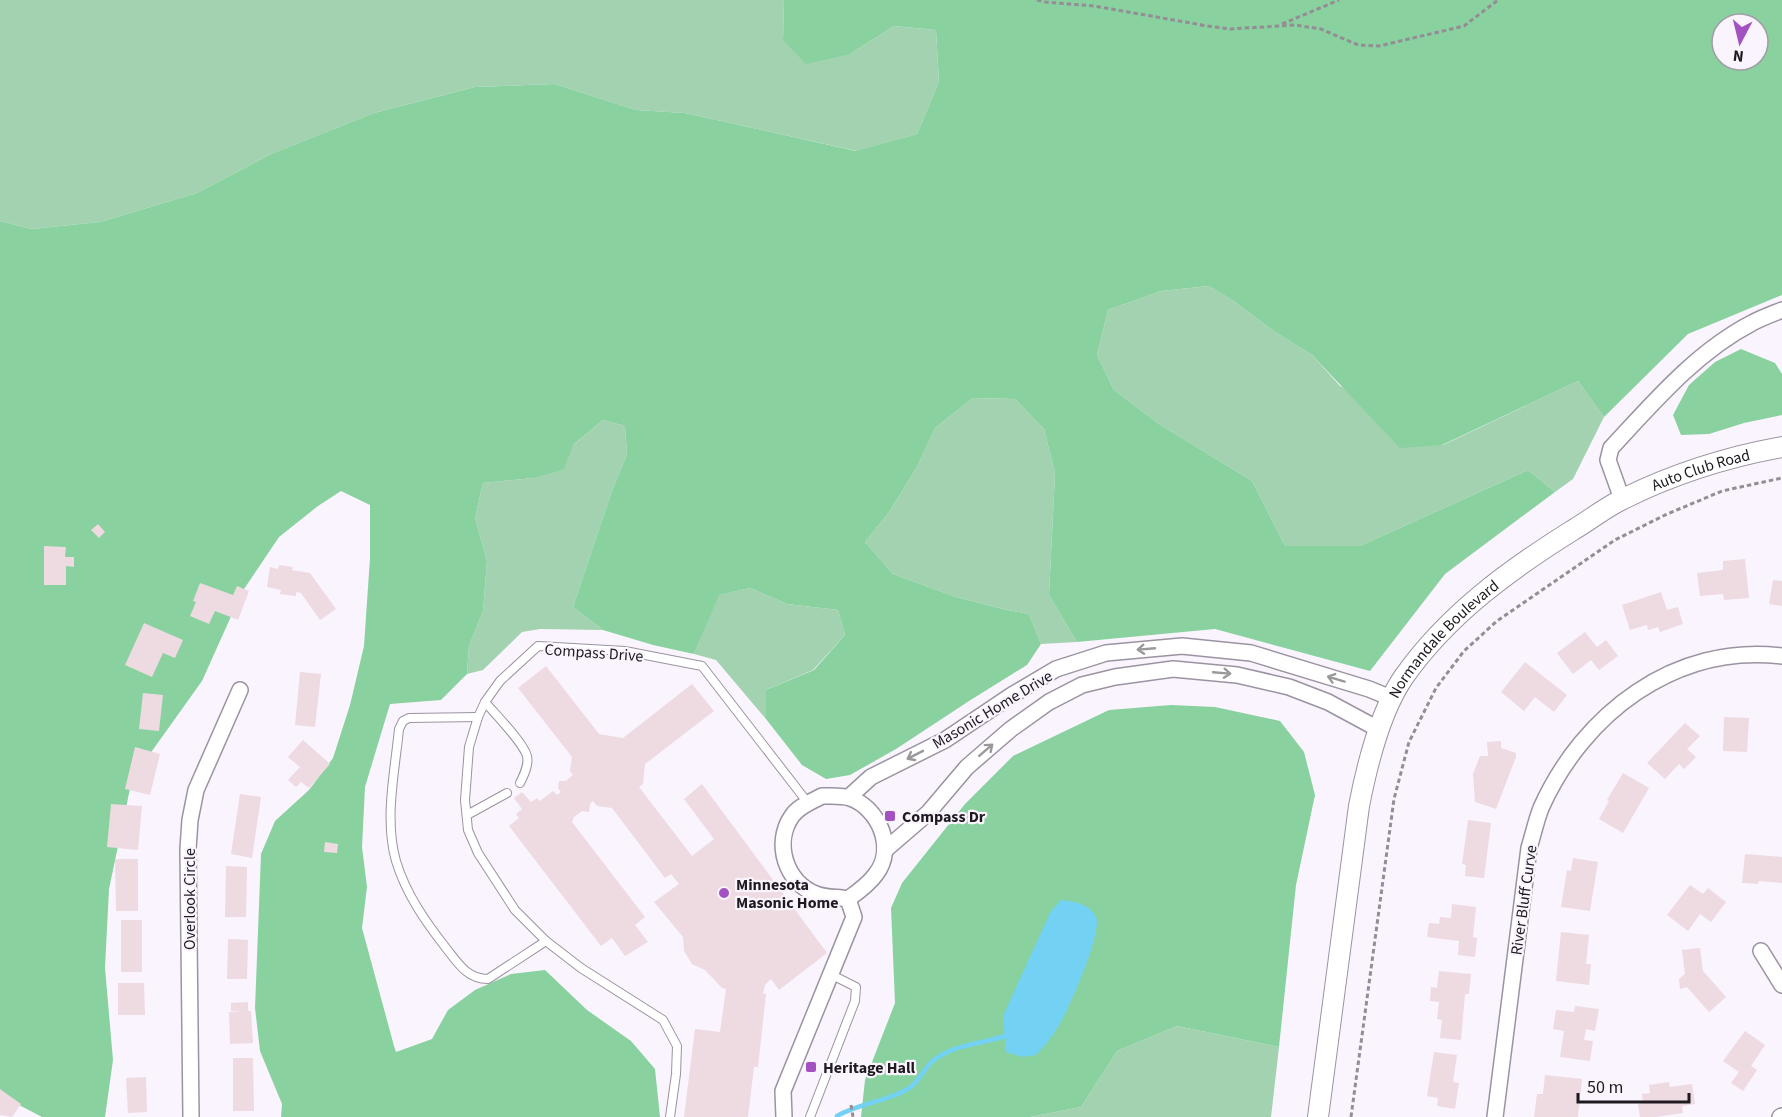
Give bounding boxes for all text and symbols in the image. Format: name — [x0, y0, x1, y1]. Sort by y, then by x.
north arrow — [1710, 12, 1770, 72]
text: N — [1732, 44, 1745, 67]
street label: Auto Club Road — [1648, 444, 1752, 497]
street label: Normandale Boulevard — [1383, 575, 1504, 702]
street label: Compass Drive — [544, 639, 644, 667]
one-way arrow — [1136, 644, 1156, 655]
street label: Masonic Home Drive — [928, 665, 1057, 754]
one-way arrow — [1212, 668, 1231, 679]
one-way arrow — [1327, 673, 1346, 684]
one-way arrow — [978, 743, 993, 757]
one-way arrow — [906, 749, 924, 761]
place label: Compass Dr — [902, 806, 986, 828]
marker: Compass Dr — [883, 809, 897, 823]
street label: River Bluff Curve — [1505, 844, 1543, 957]
street label: Overlook Circle — [179, 848, 201, 950]
place label: Minnesota Masonic Home — [736, 874, 839, 914]
marker: Minnesota Masonic Home — [717, 886, 731, 900]
place label: Heritage Hall — [823, 1057, 916, 1079]
marker: Heritage Hall — [804, 1060, 818, 1074]
scale bar — [1578, 1066, 1689, 1104]
text: 50 m — [1587, 1075, 1623, 1100]

